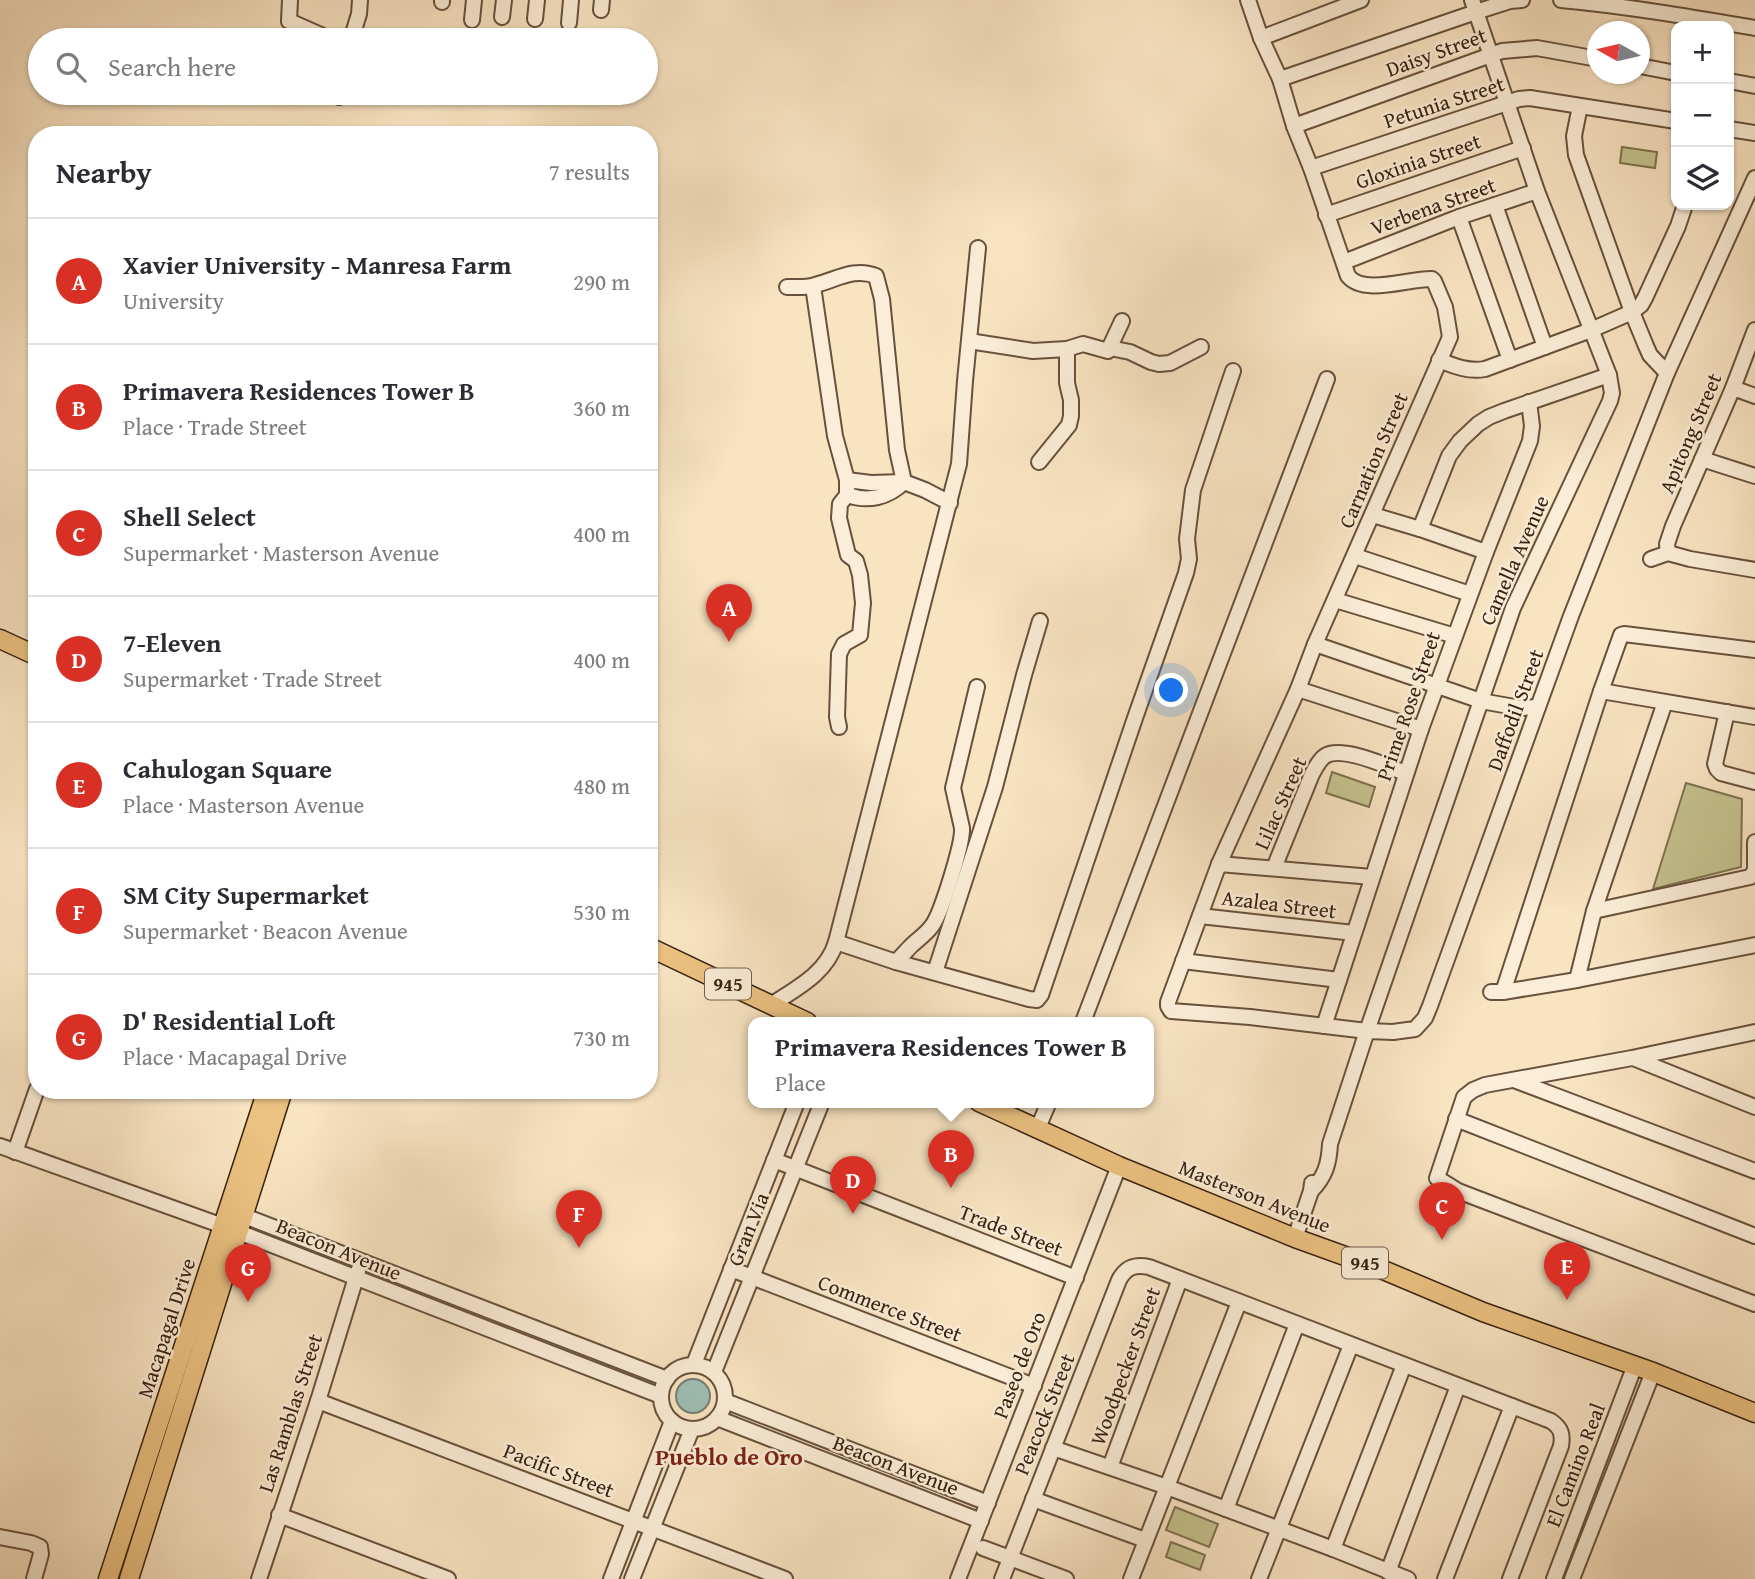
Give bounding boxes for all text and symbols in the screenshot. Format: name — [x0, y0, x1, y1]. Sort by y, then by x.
street label: Daisy Street — [1381, 19, 1491, 85]
north arrow — [1587, 21, 1650, 84]
map controls — [1671, 21, 1734, 210]
button: + — [1671, 21, 1734, 84]
search box — [28, 28, 658, 105]
text: Search here — [108, 47, 236, 86]
icon: search — [52, 48, 90, 86]
street label: Petunia Street — [1380, 68, 1509, 136]
button: − — [1671, 84, 1734, 147]
street label: Gloxinia Street — [1351, 125, 1485, 197]
button: layers — [1671, 147, 1734, 210]
text: Nearby — [56, 150, 152, 194]
text: 7 results — [549, 155, 630, 188]
street label: Verbena Street — [1366, 169, 1500, 243]
text: Xavier University - Manresa Farm — [123, 245, 511, 284]
text: A — [72, 265, 86, 298]
text: 290 m — [573, 265, 630, 298]
text: University — [123, 284, 224, 317]
street label: Apitong Street — [1651, 367, 1730, 498]
text: Primavera Residences Tower B — [123, 371, 475, 410]
street label: Carnation Street — [1330, 387, 1416, 533]
text: B — [72, 391, 86, 424]
text: 360 m — [573, 391, 630, 424]
text: Place · Trade Street — [123, 410, 307, 443]
street label: Camella Avenue — [1472, 490, 1557, 630]
text: Shell Select — [123, 497, 256, 536]
text: C — [72, 517, 86, 550]
text: 400 m — [573, 517, 630, 550]
text: Supermarket · Masterson Avenue — [123, 536, 439, 569]
pin: A — [706, 584, 752, 642]
text: 7-Eleven — [123, 623, 221, 662]
street label: Prime Rose Street — [1368, 627, 1448, 785]
text: D — [72, 643, 86, 676]
text: 400 m — [573, 643, 630, 676]
street label: Daffodil Street — [1479, 644, 1552, 775]
text: Supermarket · Trade Street — [123, 662, 382, 695]
your location — [1154, 673, 1188, 707]
text: Cahulogan Square — [123, 749, 332, 788]
street label: Lilac Street — [1246, 751, 1315, 855]
text: E — [73, 769, 85, 802]
text: 480 m — [573, 769, 630, 802]
text: Place · Masterson Avenue — [123, 788, 364, 821]
text: SM City Supermarket — [123, 875, 369, 914]
street label: Azalea Street — [1220, 882, 1339, 926]
text: F — [73, 895, 85, 928]
text: 530 m — [573, 895, 630, 928]
text: Supermarket · Beacon Avenue — [123, 914, 408, 947]
road number: 945 — [705, 968, 751, 1000]
text: D' Residential Loft — [123, 1001, 335, 1040]
popup — [748, 1017, 1154, 1108]
text: G — [72, 1021, 86, 1054]
text: 730 m — [573, 1021, 630, 1054]
text: Primavera Residences Tower B — [775, 1027, 1127, 1066]
text: Place · Macapagal Drive — [123, 1040, 347, 1073]
text: Place — [775, 1066, 826, 1099]
pin: B — [928, 1130, 974, 1188]
street label: Masterson Avenue — [1174, 1151, 1336, 1241]
pin: D — [830, 1156, 876, 1214]
pin: C — [1419, 1182, 1465, 1240]
street label: Gran Via — [719, 1188, 777, 1270]
pin: F — [556, 1190, 602, 1248]
street label: Trade Street — [955, 1196, 1068, 1264]
street label: Beacon Avenue — [272, 1210, 406, 1288]
pin: E — [1544, 1242, 1590, 1300]
pin: G — [225, 1244, 271, 1302]
road number: 945 — [1342, 1247, 1388, 1278]
street label: Macapagal Drive — [129, 1254, 203, 1402]
street label: Commerce Street — [814, 1266, 967, 1350]
street label: Woodpecker Street — [1082, 1282, 1168, 1449]
street label: Paseo de Oro — [984, 1307, 1054, 1423]
street label: Las Ramblas Street — [250, 1329, 330, 1496]
street label: Peacock Street — [1006, 1348, 1083, 1479]
street label: El Camino Real — [1537, 1398, 1613, 1531]
street label: Beacon Avenue — [829, 1427, 964, 1503]
street label: Pacific Street — [499, 1435, 619, 1505]
district label: Pueblo de Oro — [655, 1439, 803, 1474]

